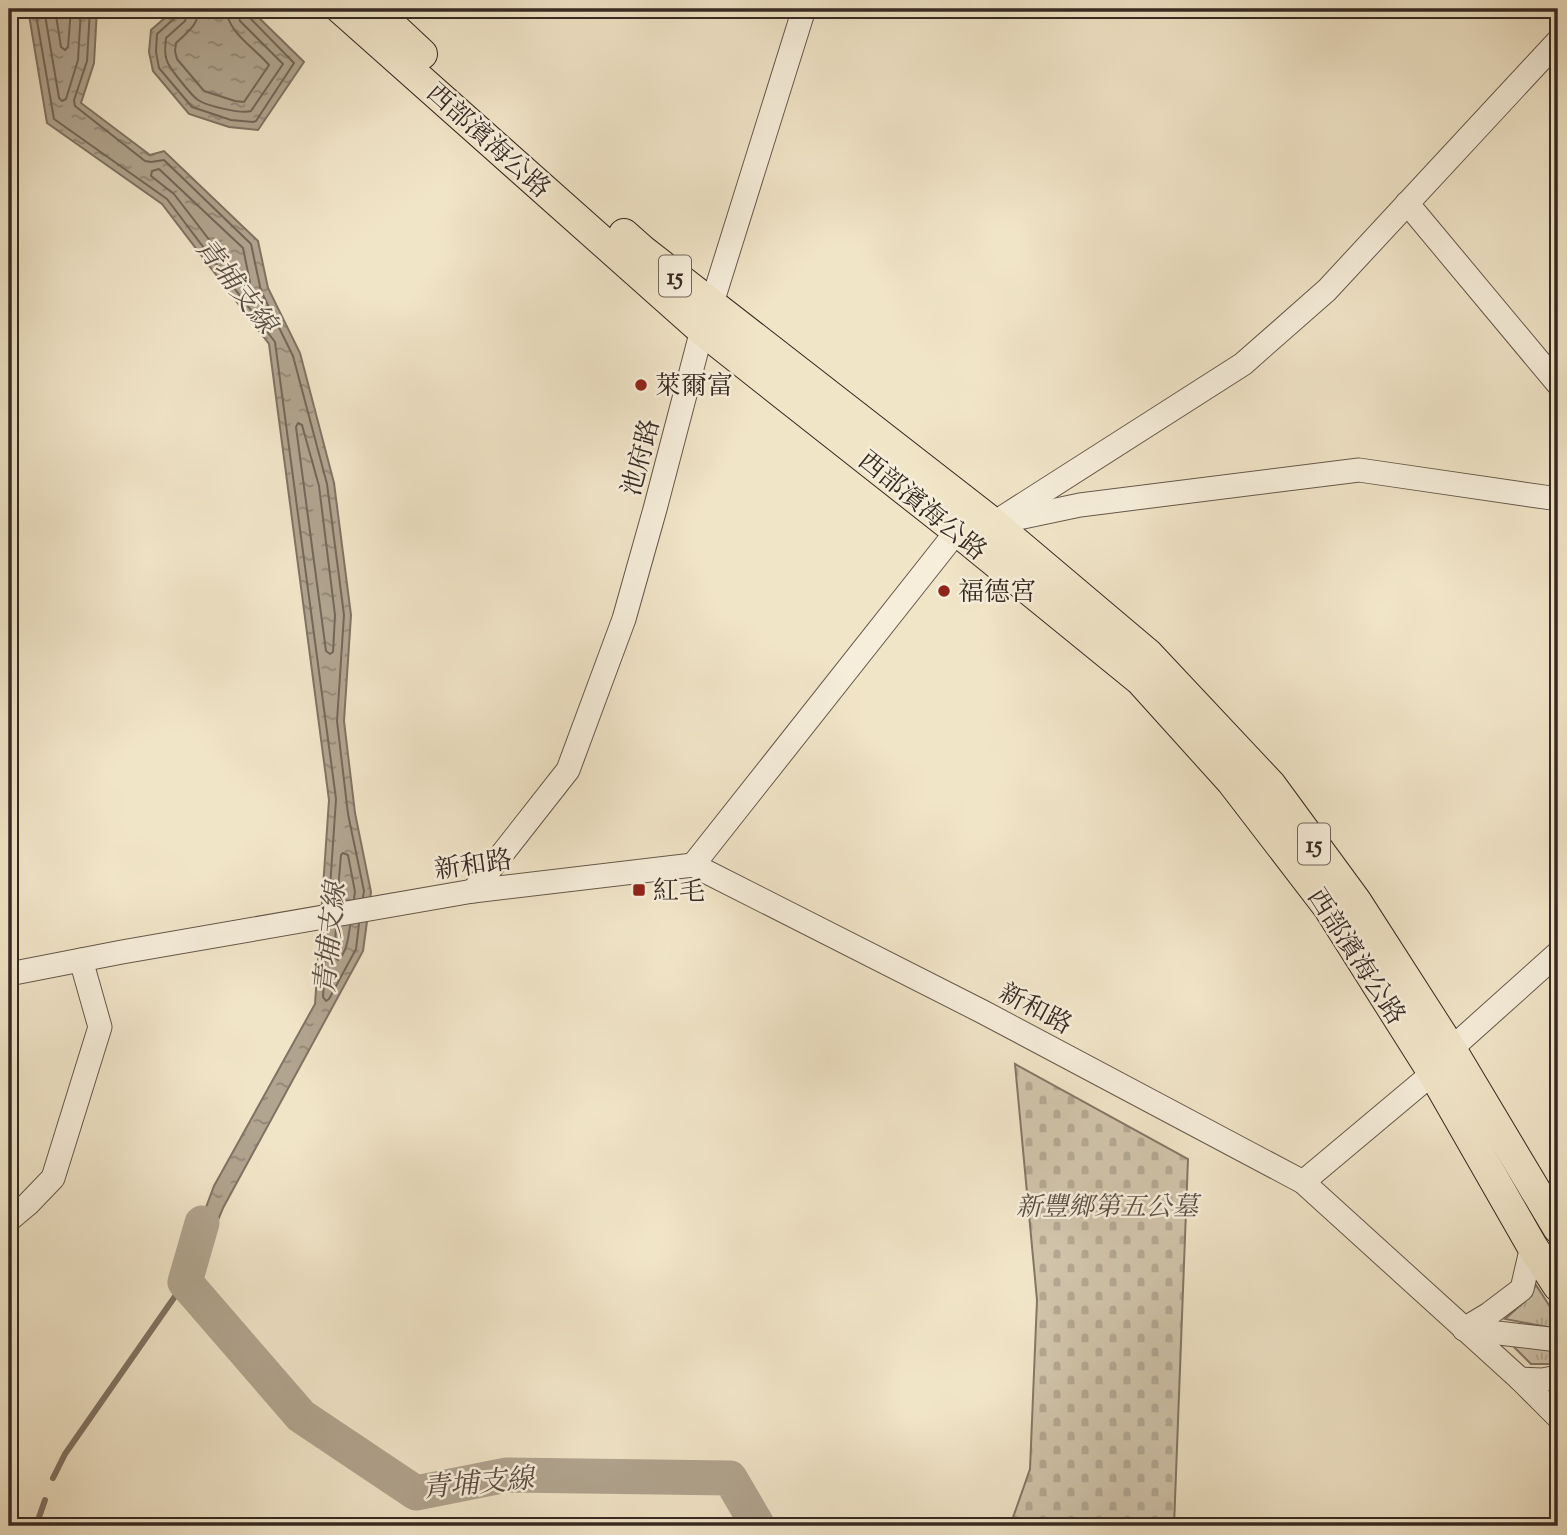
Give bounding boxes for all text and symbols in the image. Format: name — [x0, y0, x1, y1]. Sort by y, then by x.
street label: 西部濱海公路 — [417, 76, 558, 208]
water label: 青埔支線 — [184, 230, 287, 346]
road number: 15 — [659, 256, 691, 296]
place label: 萊爾富 — [655, 369, 733, 406]
marker: 萊爾富 — [633, 377, 649, 393]
street label: 池府路 — [614, 415, 670, 500]
street label: 西部濱海公路 — [849, 443, 994, 570]
place label: 福德宮 — [958, 575, 1036, 612]
marker: 福德宮 — [936, 583, 952, 599]
road number: 15 — [1298, 824, 1330, 864]
street label: 新和路 — [432, 843, 515, 890]
place label: 紅毛 — [653, 874, 705, 911]
water label: 青埔支線 — [306, 878, 358, 996]
marker: 紅毛 — [631, 882, 647, 898]
street label: 西部濱海公路 — [1297, 882, 1413, 1033]
street label: 新和路 — [992, 976, 1078, 1045]
park label: 新豐鄉第五公墓 — [1016, 1190, 1202, 1227]
water label: 青埔支線 — [421, 1460, 539, 1510]

